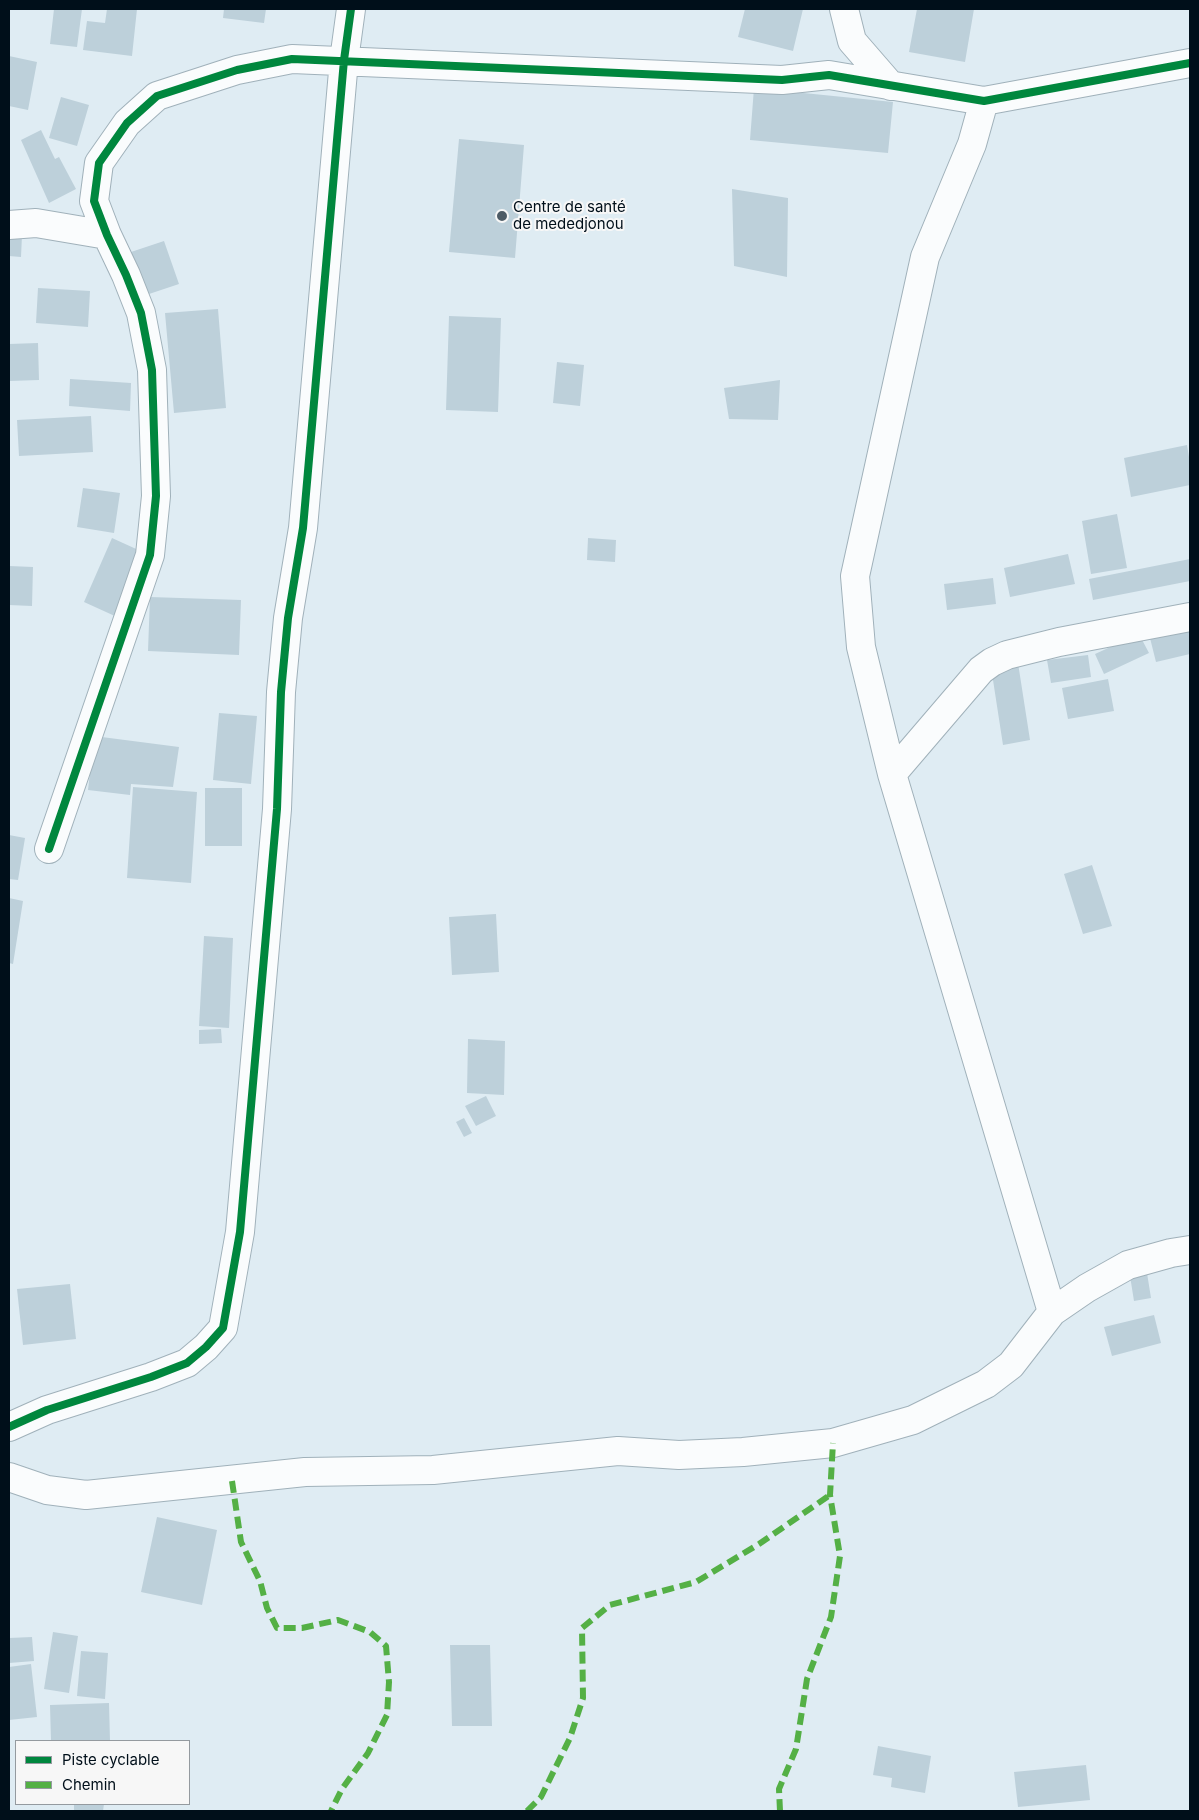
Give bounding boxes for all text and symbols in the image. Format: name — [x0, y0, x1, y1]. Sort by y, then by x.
place label: Centre de santé de mededjonou — [513, 198, 626, 233]
marker: Centre de santé de mededjonou — [495, 209, 509, 223]
legend — [15, 1740, 190, 1805]
text: Piste cyclable — [62, 1750, 159, 1769]
text: Chemin — [62, 1775, 116, 1794]

